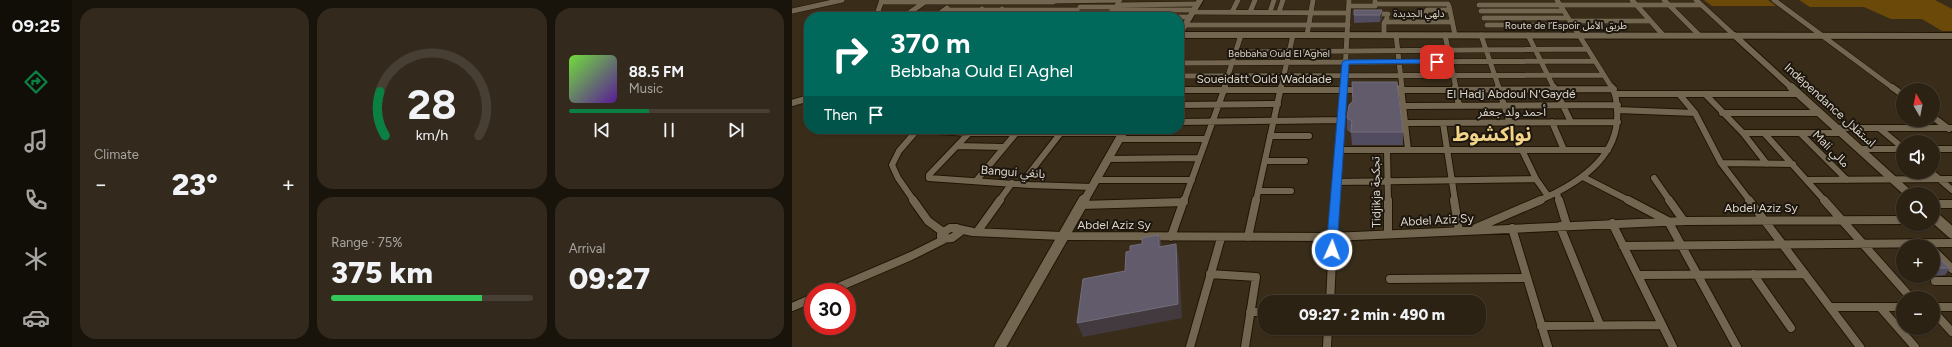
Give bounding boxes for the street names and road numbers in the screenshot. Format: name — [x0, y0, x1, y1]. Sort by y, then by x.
street label: دلهي الجديدة — [1393, 7, 1445, 21]
street label: Route de l’Espoir طريق الأمل — [1505, 19, 1627, 32]
street label: Bebbaha Ould El Aghel — [1228, 47, 1330, 60]
street label: Indépendance استقلال — [1781, 60, 1879, 150]
street label: Soueidatt Ould Waddade — [1196, 72, 1332, 86]
street label: El Hadj Abdoul N'Gaydé — [1446, 87, 1576, 101]
street label: أحمد ولد جعفر — [1477, 104, 1546, 119]
street label: Mali مالي — [1808, 128, 1852, 172]
street label: Tidjikja تجكجة — [1368, 156, 1384, 228]
street label: Bangui بانغي — [980, 163, 1046, 184]
street label: Abdel Aziz Sy — [1724, 201, 1799, 215]
street label: Abdel Aziz Sy — [1400, 211, 1475, 229]
street label: Abdel Aziz Sy — [1077, 218, 1152, 232]

